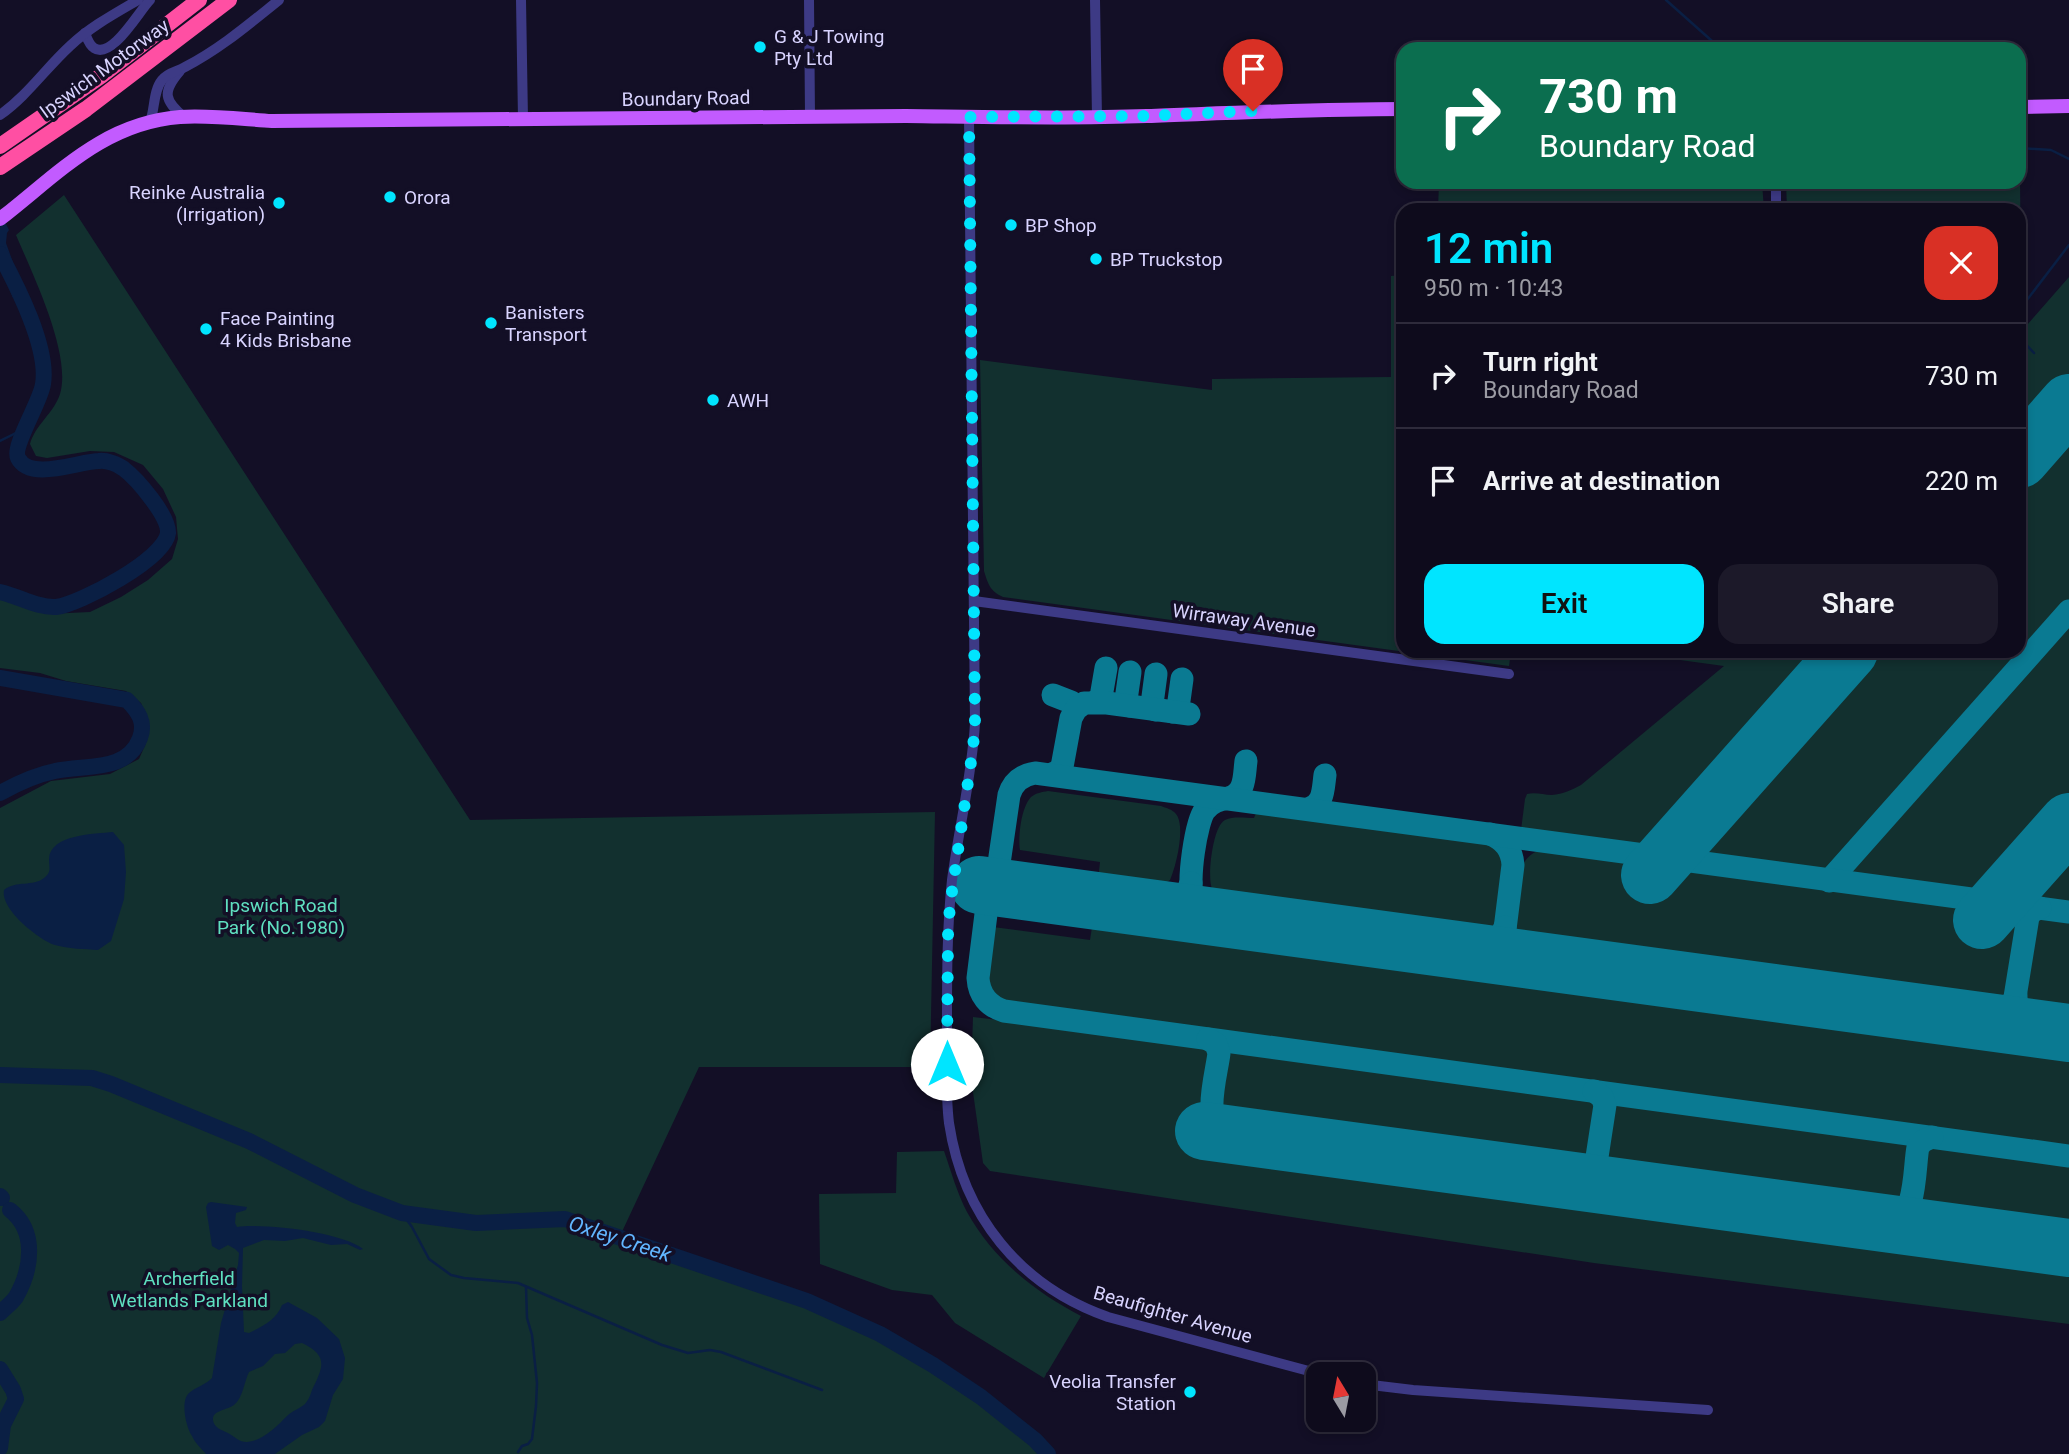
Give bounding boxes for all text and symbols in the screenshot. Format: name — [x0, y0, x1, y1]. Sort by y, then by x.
street label: Ipswich Motorway — [35, 14, 173, 123]
place label: G & J Towing Pty Ltd — [774, 25, 884, 70]
marker: G & J Towing Pty Ltd — [752, 39, 768, 55]
pin — [1223, 39, 1283, 111]
icon: arrive — [1234, 50, 1272, 88]
text: 730 m — [1539, 68, 1678, 125]
icon: right — [1424, 70, 1515, 161]
street label: Boundary Road — [622, 86, 750, 111]
text: Boundary Road — [1539, 127, 1756, 165]
place label: Reinke Australia (Irrigation) — [129, 181, 265, 226]
place label: Orora — [404, 186, 451, 209]
marker: Orora — [382, 189, 398, 205]
marker: Reinke Australia (Irrigation) — [271, 195, 287, 211]
place label: BP Shop — [1025, 214, 1097, 237]
marker: BP Shop — [1003, 217, 1019, 233]
text: 12 min — [1424, 224, 1553, 273]
button: close — [1924, 226, 1998, 300]
place label: BP Truckstop — [1110, 248, 1223, 271]
marker: BP Truckstop — [1088, 251, 1104, 267]
text: 950 m · 10:43 — [1424, 275, 1563, 302]
place label: Banisters Transport — [505, 301, 587, 346]
place label: Face Painting 4 Kids Brisbane — [220, 307, 351, 352]
marker: Banisters Transport — [483, 315, 499, 331]
marker: Face Painting 4 Kids Brisbane — [198, 321, 214, 337]
text: Turn right — [1483, 347, 1598, 377]
icon: right — [1424, 357, 1462, 395]
text: 730 m — [1925, 361, 1998, 391]
text: Boundary Road — [1483, 377, 1639, 404]
place label: AWH — [727, 389, 769, 412]
marker: AWH — [705, 392, 721, 408]
icon: arrive — [1424, 462, 1462, 500]
text: Arrive at destination — [1483, 466, 1720, 496]
text: 220 m — [1925, 466, 1998, 496]
button: Exit — [1424, 564, 1704, 644]
button: Share — [1718, 564, 1998, 644]
street label: Wirraway Avenue — [1171, 599, 1317, 642]
park label: Ipswich Road Park (No.1980) — [217, 894, 345, 939]
position arrow — [910, 1027, 984, 1101]
water label: Oxley Creek — [566, 1211, 675, 1267]
park label: Archerfield Wetlands Parkland — [110, 1267, 268, 1312]
street label: Beaufighter Avenue — [1091, 1281, 1255, 1348]
north arrow — [1306, 1362, 1376, 1432]
map controls — [1306, 1362, 1376, 1432]
place label: Veolia Transfer Station — [1049, 1370, 1177, 1415]
marker: Veolia Transfer Station — [1182, 1384, 1198, 1400]

